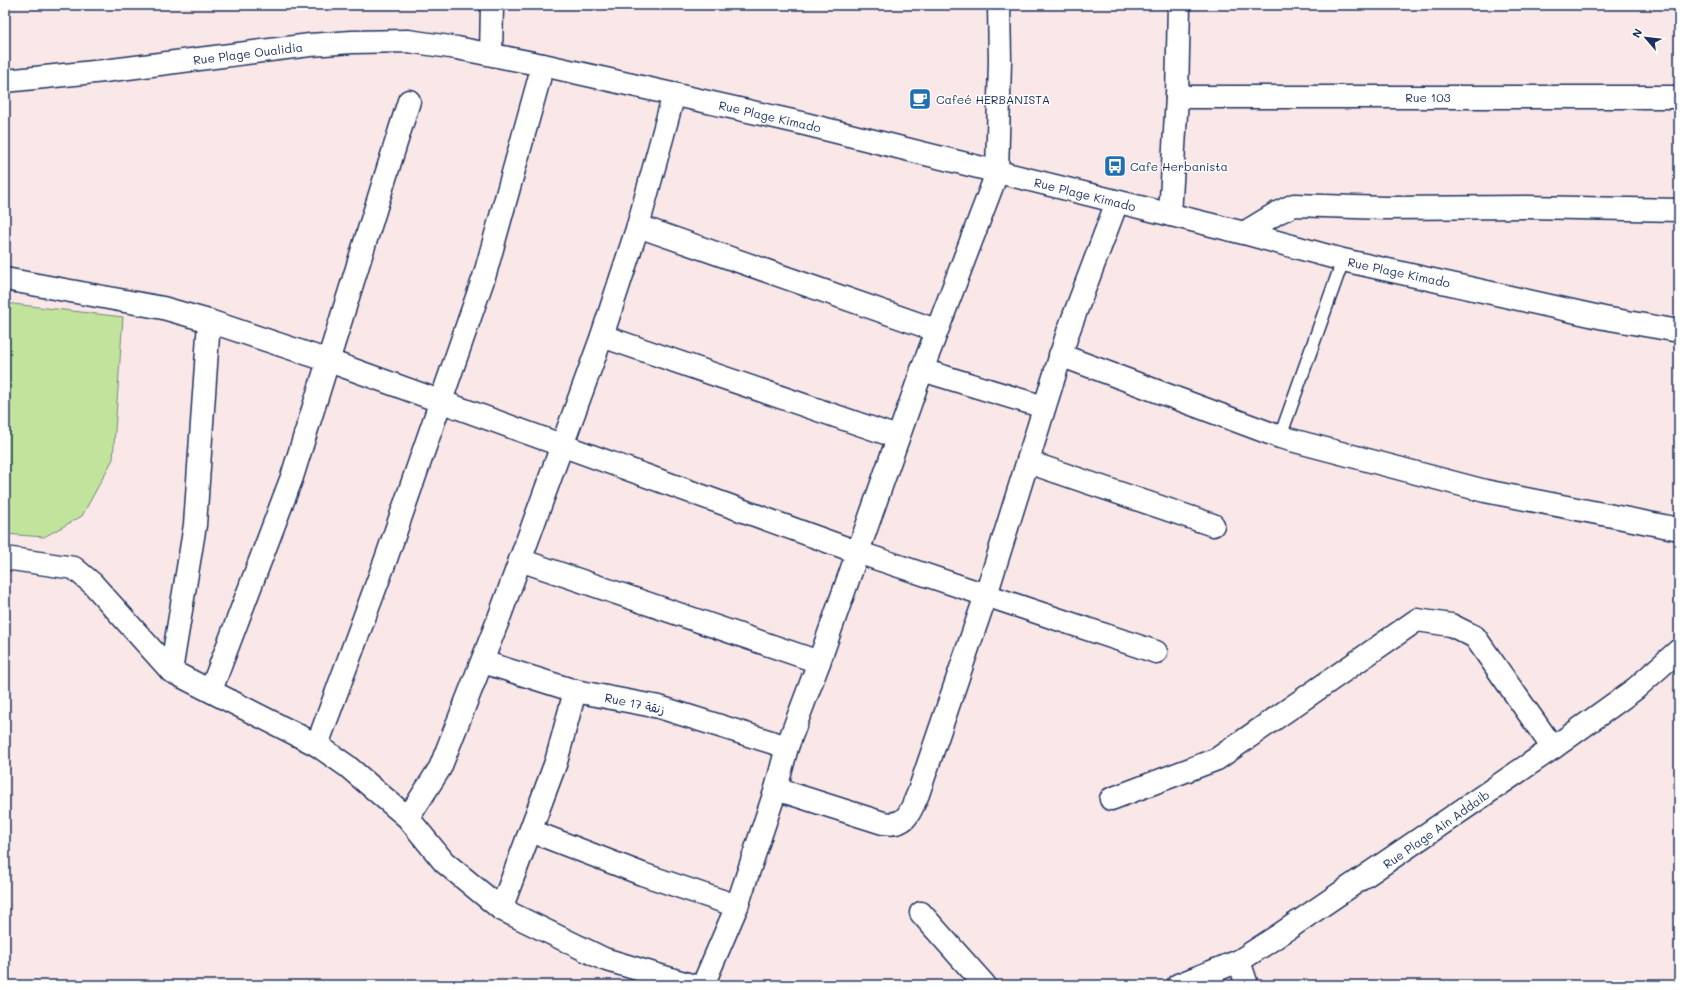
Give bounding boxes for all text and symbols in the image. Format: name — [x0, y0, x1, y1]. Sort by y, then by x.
north arrow — [1626, 18, 1666, 58]
text: N — [1628, 26, 1645, 40]
street label: Rue Plage Oualidia — [192, 38, 304, 68]
cafe icon: Cafeé HERBANISTA — [907, 86, 933, 112]
street label: Rue 103 — [1405, 89, 1451, 105]
place label: Cafeé HERBANISTA — [936, 91, 1050, 107]
street label: Rue Plage Kimado — [717, 96, 823, 136]
bus stop icon: Cafe Herbanista — [1102, 153, 1128, 179]
place label: Cafe Herbanista — [1130, 158, 1228, 174]
street label: Rue Plage Kimado — [1032, 174, 1138, 214]
street label: Rue Plage Kimado — [1346, 253, 1452, 291]
street label: Rue 17 زنقة — [603, 689, 667, 717]
street label: Rue Plage Ain Addaib — [1380, 786, 1492, 872]

